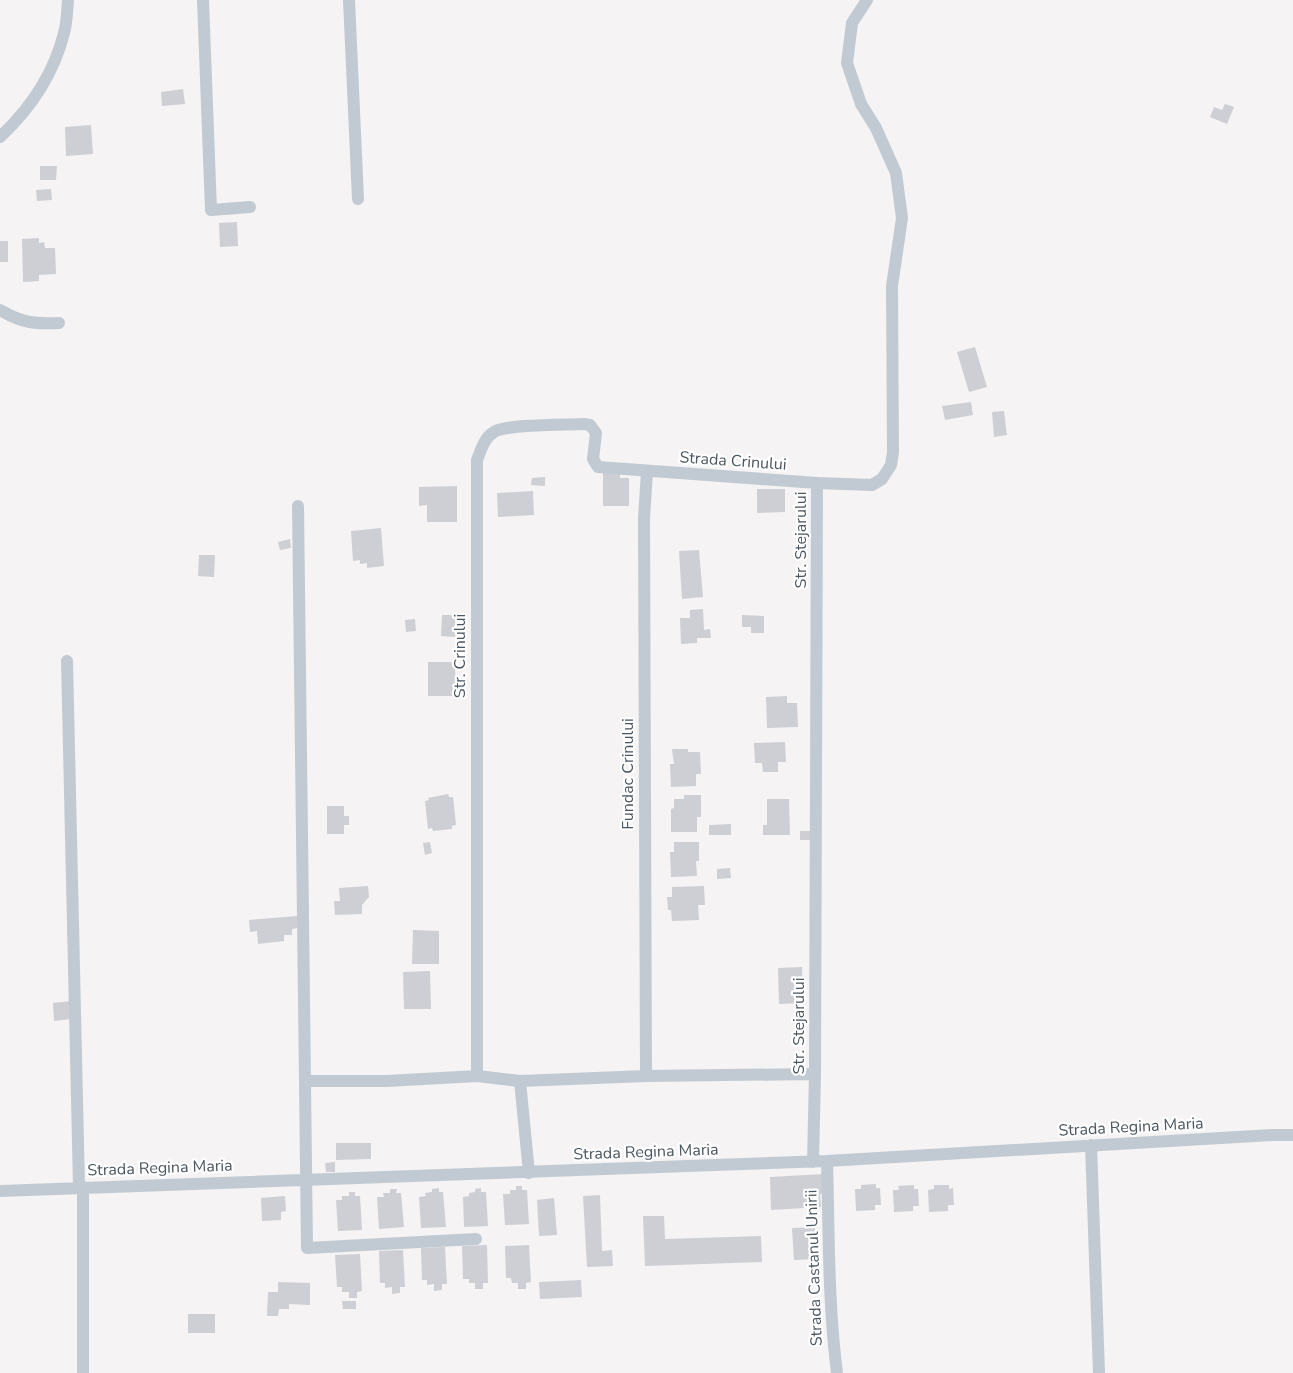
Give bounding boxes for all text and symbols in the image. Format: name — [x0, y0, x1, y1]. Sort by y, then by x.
street label: Strada Crinului — [679, 446, 787, 476]
street label: Str. Stejarului — [790, 492, 812, 588]
street label: Str. Crinului — [449, 614, 471, 698]
street label: Fundac Crinului — [617, 718, 639, 830]
street label: Str. Stejarului — [788, 978, 810, 1074]
street label: Strada Regina Maria — [1058, 1112, 1204, 1142]
street label: Strada Regina Maria — [573, 1138, 719, 1166]
street label: Strada Regina Maria — [87, 1154, 233, 1182]
street label: Strada Castanul Unirii — [800, 1189, 828, 1347]

